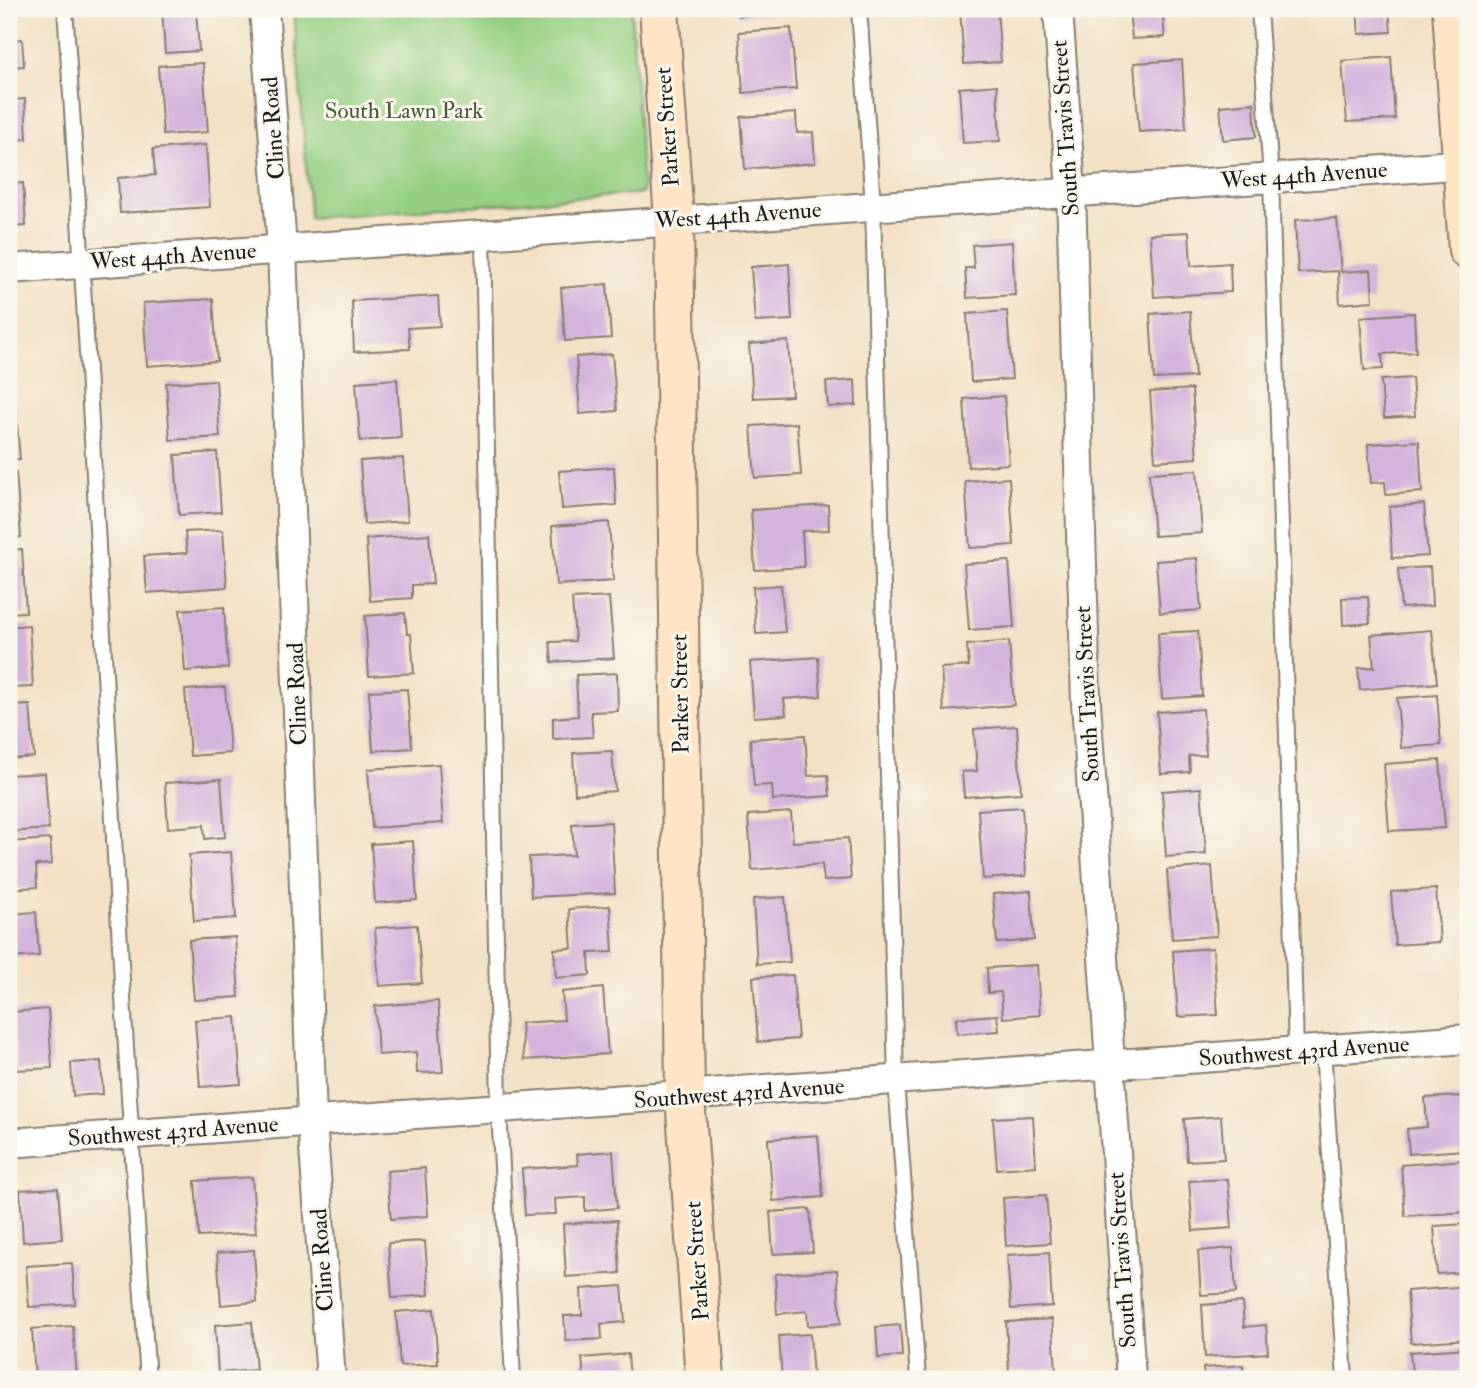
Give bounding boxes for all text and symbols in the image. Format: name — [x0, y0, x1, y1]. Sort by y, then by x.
street label: South Travis Street — [1044, 39, 1086, 217]
street label: Parker Street — [648, 66, 686, 188]
street label: Cline Road — [255, 75, 291, 181]
park label: South Lawn Park — [325, 96, 483, 125]
street label: West 44th Avenue — [1219, 155, 1389, 195]
street label: West 44th Avenue — [653, 195, 823, 235]
street label: West 44th Avenue — [88, 236, 258, 276]
street label: South Travis Street — [1068, 605, 1106, 783]
street label: Parker Street — [664, 634, 696, 754]
street label: Cline Road — [281, 642, 313, 746]
street label: Southwest 43rd Avenue — [1198, 1029, 1411, 1073]
street label: Southwest 43rd Avenue — [633, 1071, 846, 1115]
street label: Southwest 43rd Avenue — [67, 1109, 280, 1153]
street label: South Travis Street — [1101, 1171, 1143, 1349]
street label: Parker Street — [678, 1200, 716, 1322]
street label: Cline Road — [304, 1207, 340, 1313]

